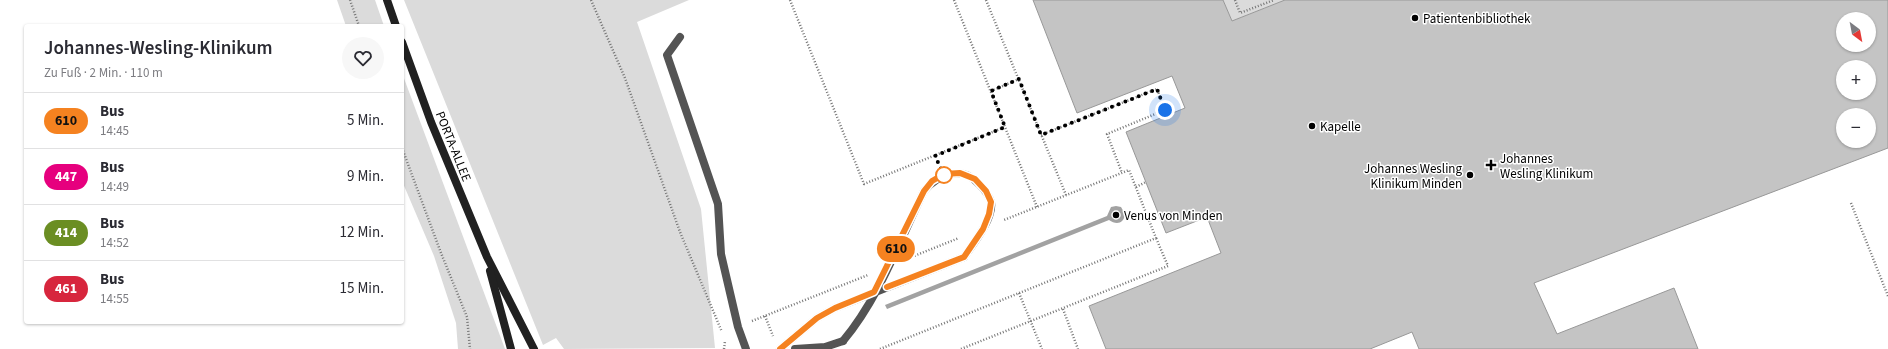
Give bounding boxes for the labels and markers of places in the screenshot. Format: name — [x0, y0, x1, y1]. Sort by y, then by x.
place label: Patientenbibliothek — [1423, 10, 1531, 28]
marker: Patientenbibliothek — [1410, 13, 1420, 23]
place label: Kapelle — [1320, 118, 1361, 136]
marker: Kapelle — [1307, 121, 1317, 131]
place label: Johannes Wesling Klinikum — [1500, 150, 1593, 183]
marker: Johannes Wesling Klinikum — [1485, 159, 1497, 171]
place label: Johannes Wesling Klinikum Minden — [1364, 160, 1462, 193]
unlabelled marker — [935, 166, 953, 184]
marker: Johannes Wesling Klinikum Minden — [1465, 170, 1475, 180]
place label: Venus von Minden — [1124, 207, 1223, 225]
marker: Venus von Minden — [1111, 210, 1121, 220]

